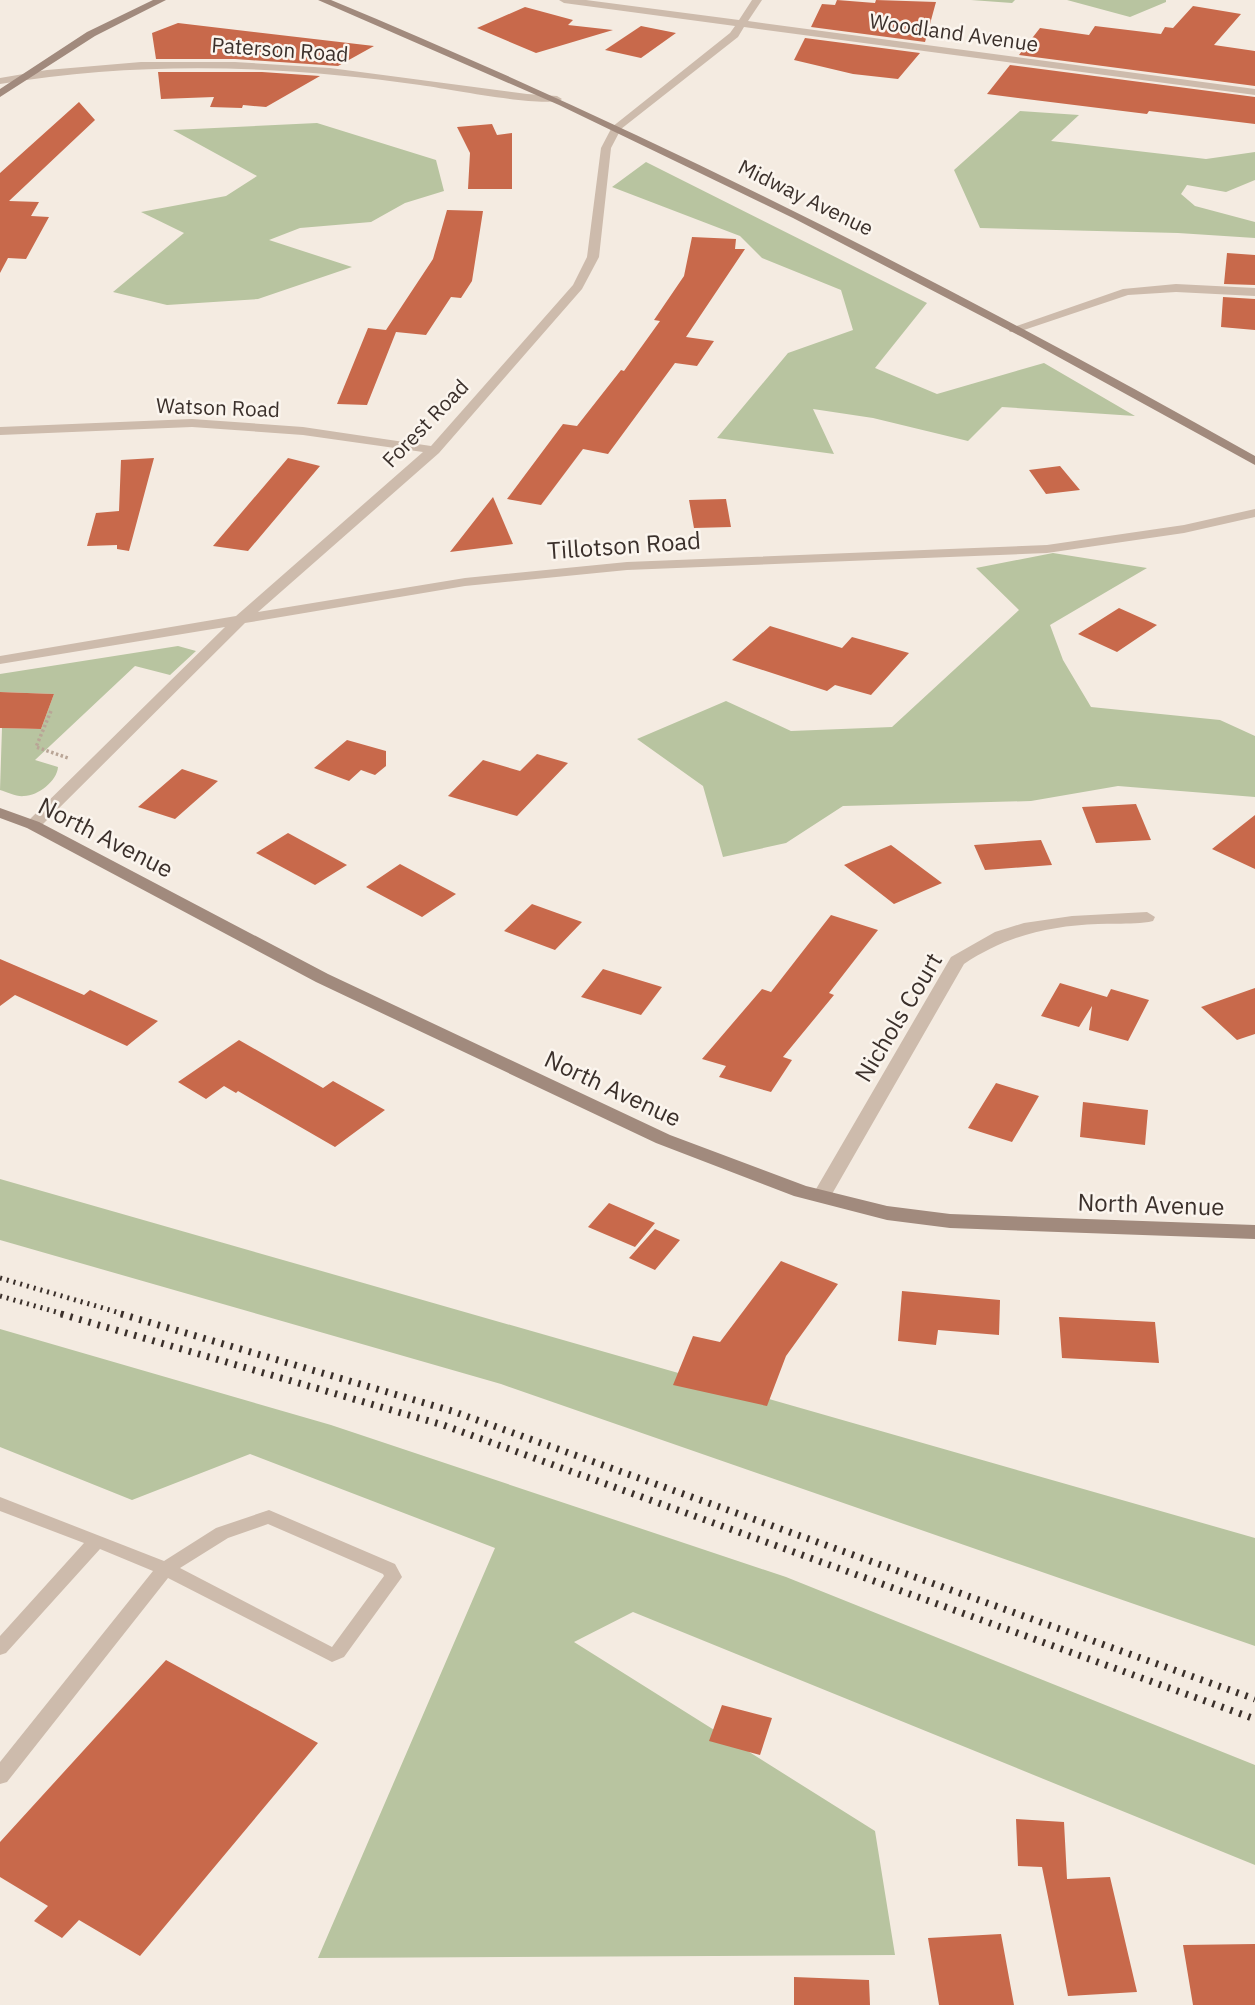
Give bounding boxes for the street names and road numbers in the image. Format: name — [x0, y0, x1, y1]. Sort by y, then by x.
street label: Woodland Avenue — [868, 6, 1040, 58]
street label: Paterson Road — [210, 30, 350, 68]
street label: Midway Avenue — [734, 152, 878, 242]
street label: Forest Road — [376, 373, 474, 473]
street label: Watson Road — [155, 391, 281, 423]
street label: Tillotson Road — [546, 524, 702, 566]
street label: North Avenue — [33, 789, 179, 885]
street label: Nichols Court — [847, 946, 949, 1088]
street label: North Avenue — [540, 1042, 686, 1134]
street label: North Avenue — [1077, 1185, 1225, 1223]

